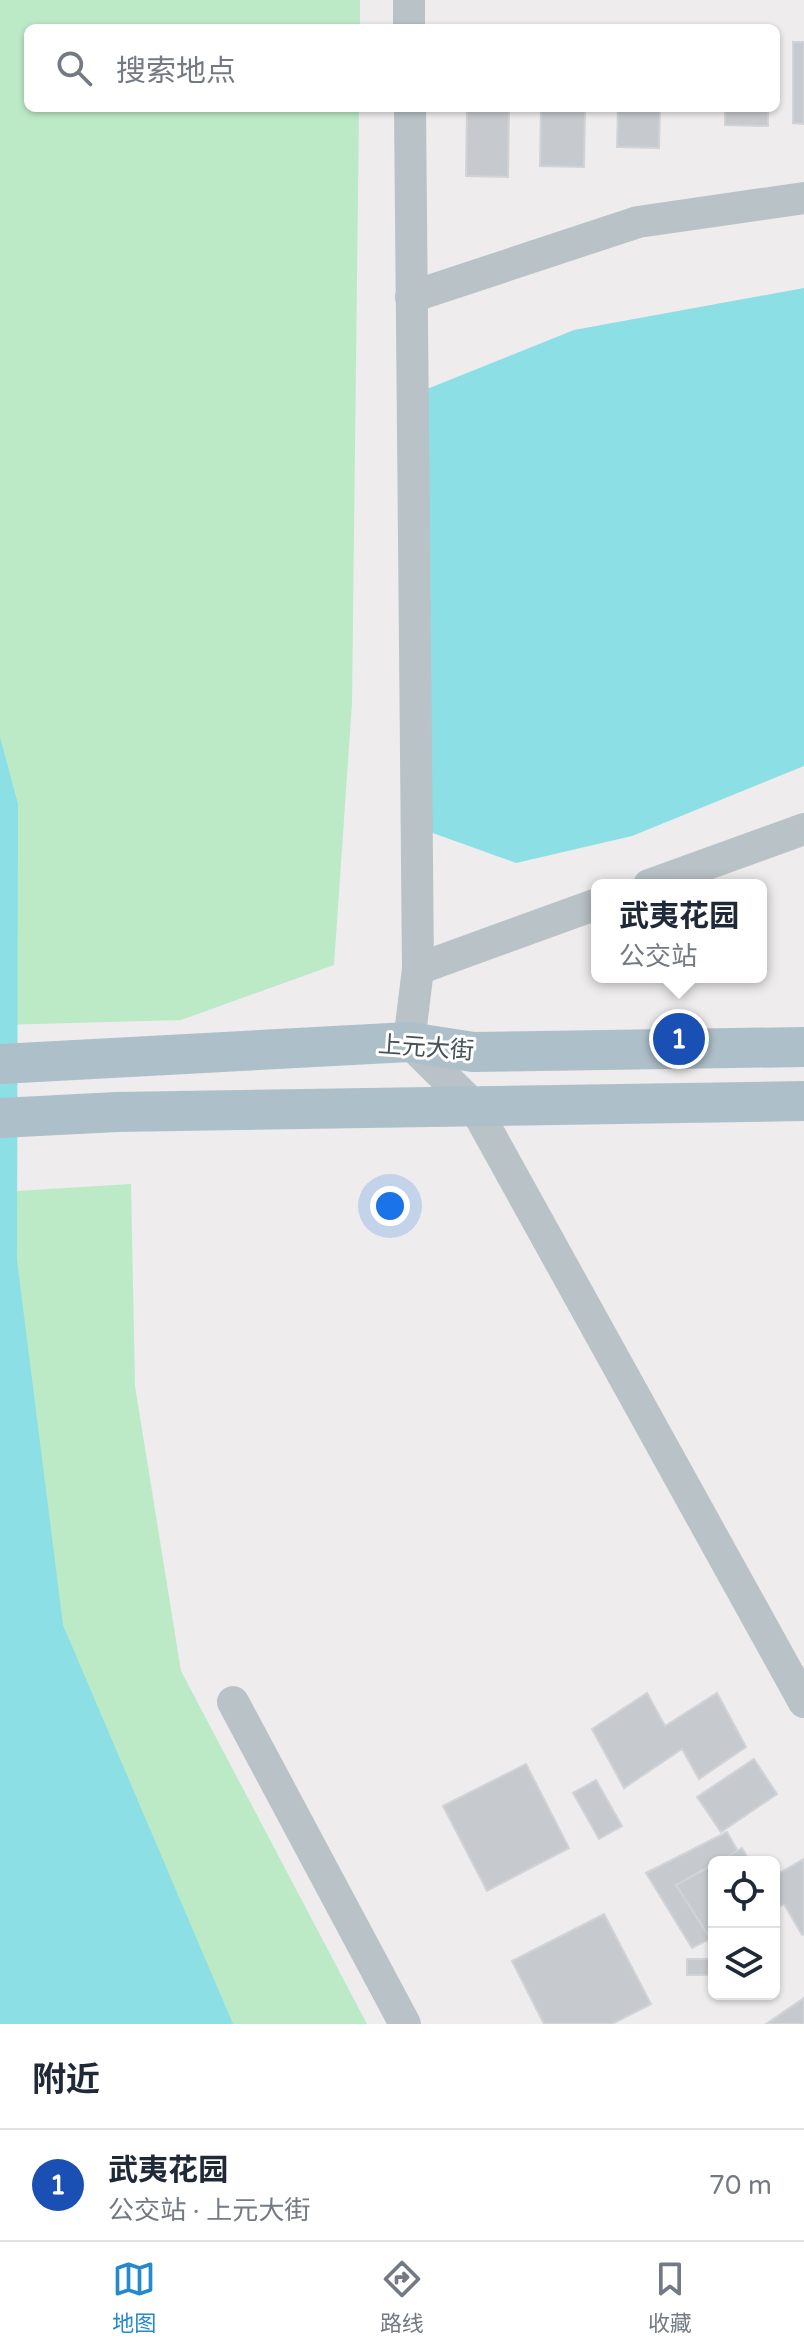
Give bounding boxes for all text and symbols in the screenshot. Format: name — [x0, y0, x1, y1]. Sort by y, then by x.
search box — [24, 24, 780, 112]
icon: search — [52, 46, 96, 90]
text: 搜索地点 — [116, 53, 236, 90]
popup — [591, 879, 767, 983]
text: 武夷花园 — [619, 898, 739, 935]
text: 公交站 — [619, 941, 697, 972]
pin: 1 — [653, 1009, 705, 1069]
street label: 上元大街 — [377, 1030, 475, 1066]
your location — [370, 1186, 410, 1226]
map controls — [708, 1856, 780, 2000]
button: locate — [708, 1856, 780, 1928]
button: layers — [708, 1928, 780, 2000]
text: 附近 — [32, 2060, 100, 2101]
text: 武夷花园 — [108, 2152, 228, 2189]
text: 1 — [50, 2170, 66, 2201]
text: 70 m — [709, 2170, 772, 2201]
text: 公交站 · 上元大街 — [108, 2195, 310, 2226]
tab: 地图 — [112, 2257, 156, 2337]
tab: 路线 — [380, 2257, 424, 2337]
tab: 收藏 — [648, 2257, 692, 2337]

